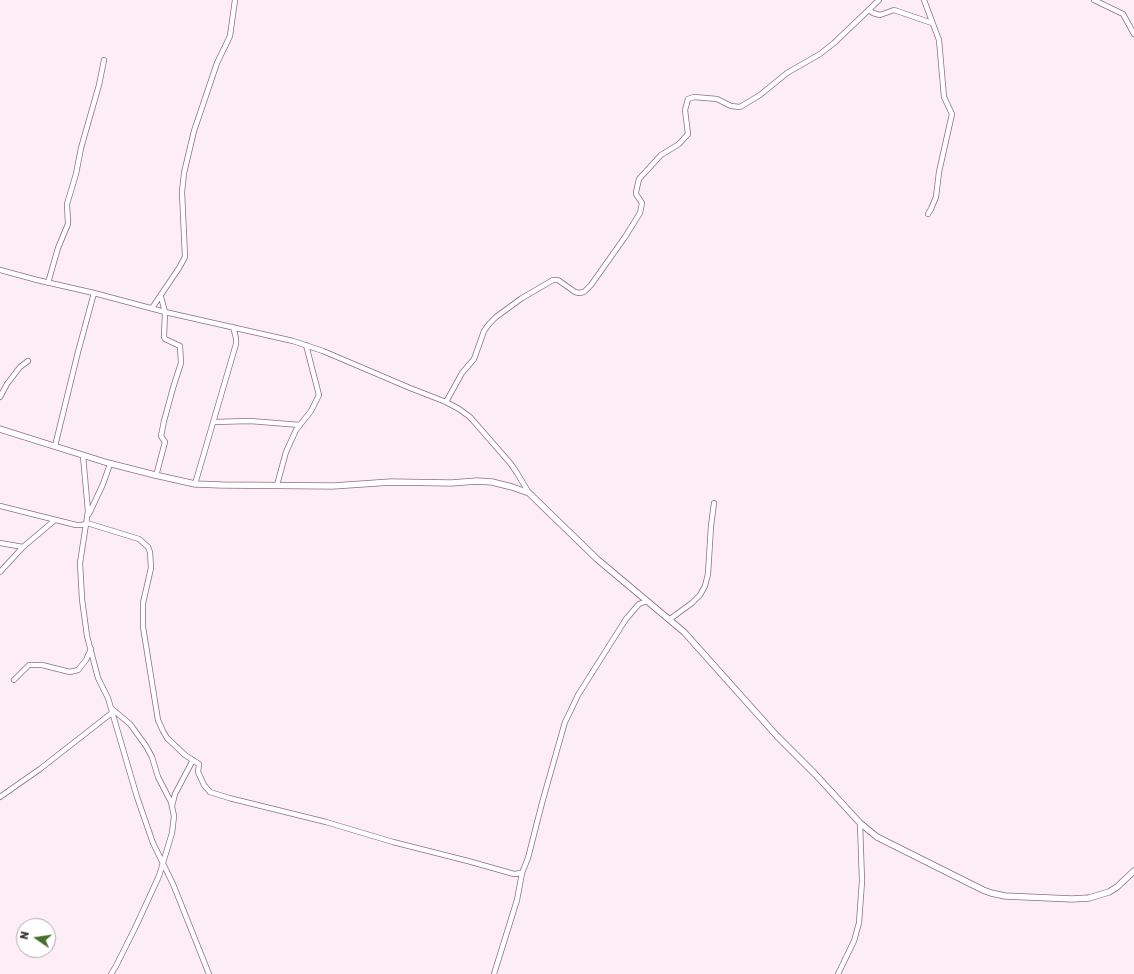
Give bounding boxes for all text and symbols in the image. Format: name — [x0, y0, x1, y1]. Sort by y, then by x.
north arrow — [16, 918, 56, 958]
text: N — [18, 930, 32, 941]

